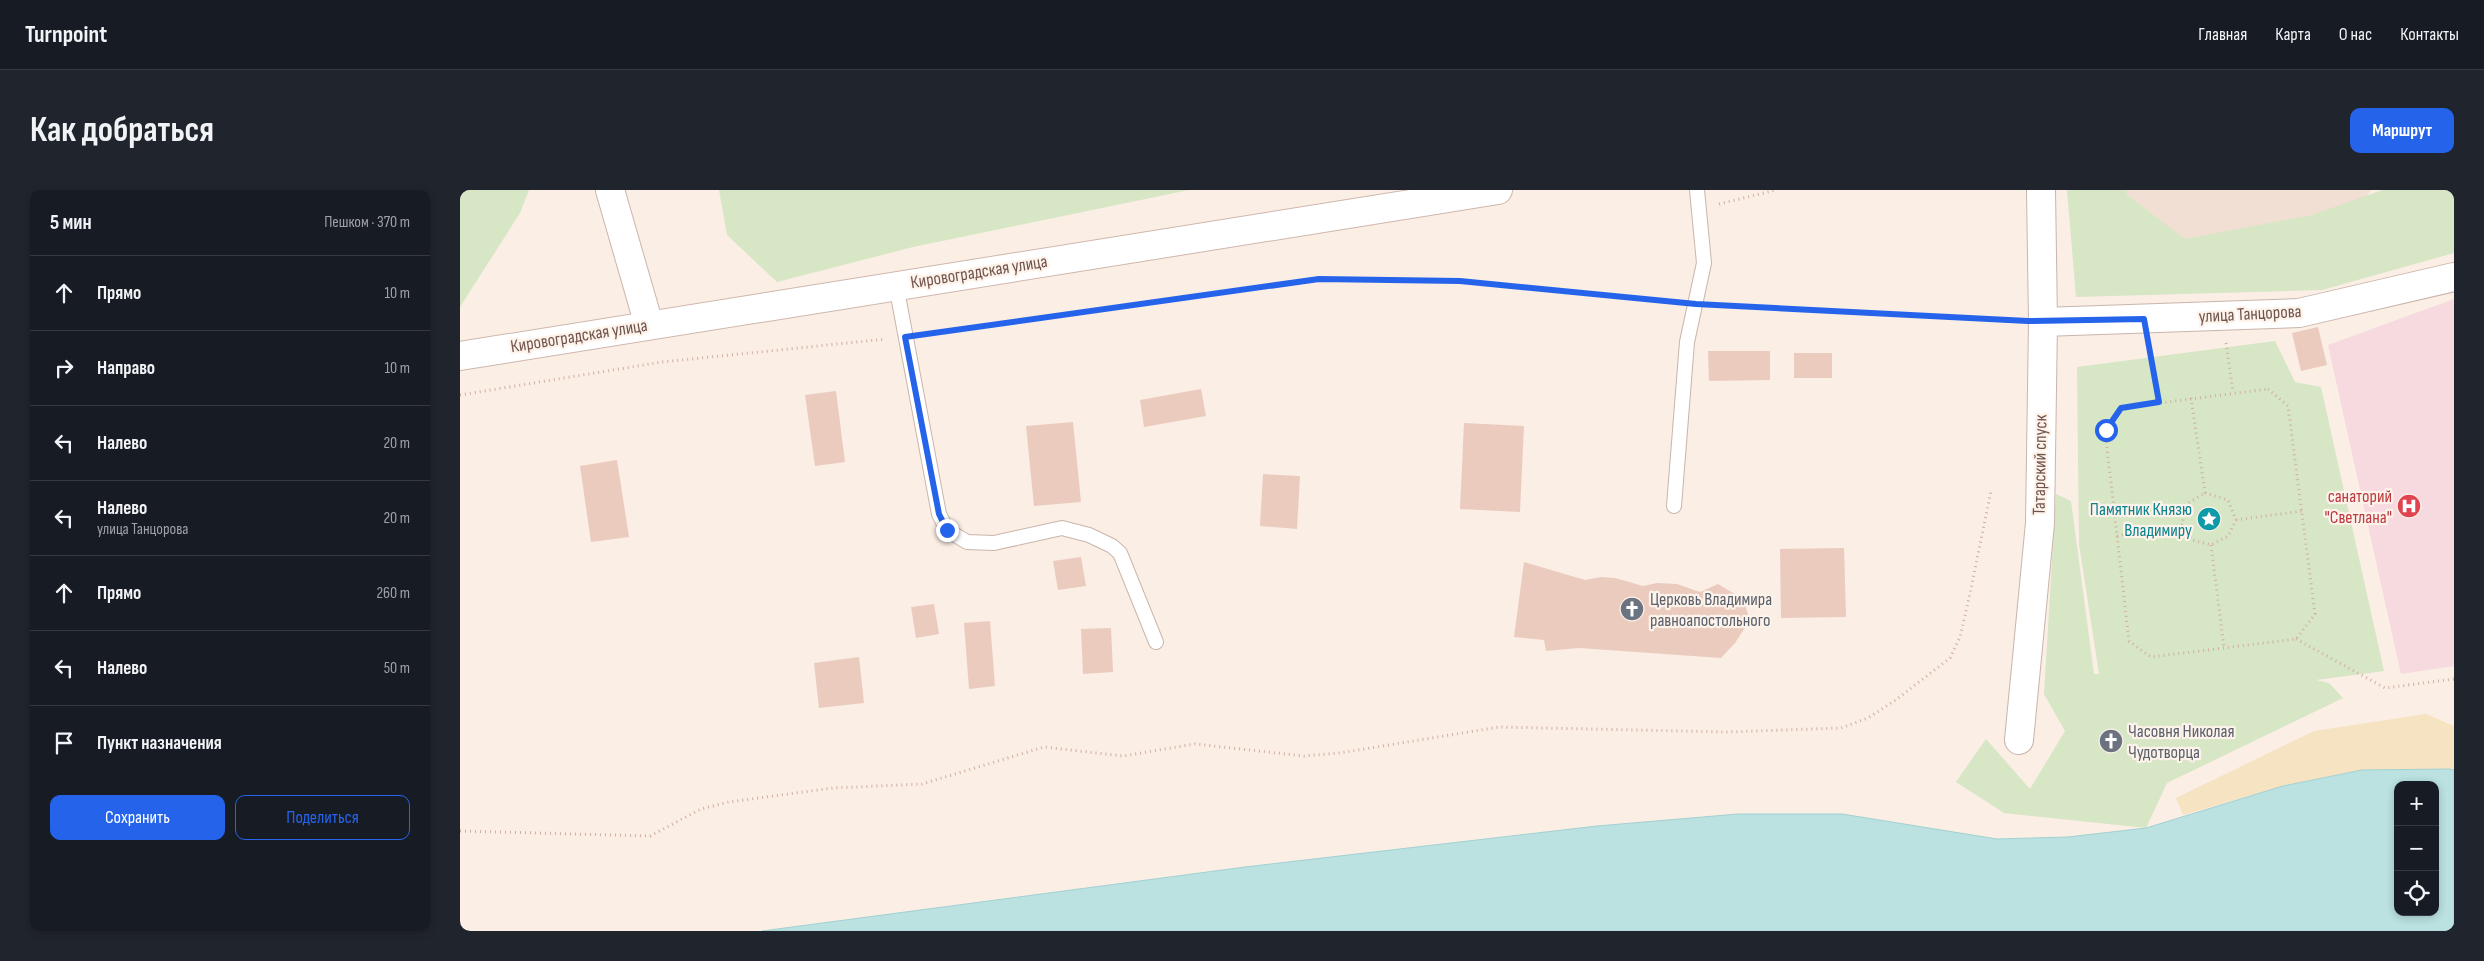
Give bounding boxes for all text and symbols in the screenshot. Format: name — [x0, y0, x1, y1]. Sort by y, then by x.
text: Turnpoint — [25, 20, 107, 49]
text: Главная — [2198, 24, 2247, 45]
text: Карта — [2275, 24, 2311, 45]
text: О нас — [2339, 24, 2372, 45]
text: Контакты — [2400, 24, 2459, 45]
button: Маршрут — [2350, 108, 2454, 153]
text: Как добраться — [30, 109, 214, 152]
text: 5 мин — [50, 210, 92, 235]
text: Пешком · 370 m — [324, 213, 410, 232]
street label: Кировоградская улица — [909, 251, 1049, 293]
icon: ahead — [50, 279, 78, 307]
text: Прямо — [97, 282, 141, 305]
text: 10 m — [384, 284, 410, 303]
street label: улица Танцорова — [2198, 301, 2302, 327]
street label: Кировоградская улица — [509, 315, 649, 357]
icon: right — [50, 354, 78, 382]
text: Направо — [97, 357, 155, 380]
text: 10 m — [384, 359, 410, 378]
street label: Татарский спуск — [2029, 414, 2051, 515]
route start — [2095, 419, 2118, 442]
icon: left — [50, 429, 78, 457]
text: Налево — [97, 432, 147, 455]
text: 20 m — [383, 434, 410, 453]
place label: санаторий "Светлана" — [2324, 486, 2392, 528]
hospital icon: санаторий "Светлана" — [2396, 493, 2422, 519]
text: Налево — [97, 497, 147, 520]
place label: Памятник Князю Владимиру — [2090, 499, 2192, 541]
icon: left — [50, 504, 78, 532]
place icon: Памятник Князю Владимиру — [2196, 506, 2222, 532]
text: 20 m — [383, 509, 410, 528]
route end — [936, 519, 959, 542]
text: улица Танцорова — [97, 520, 188, 539]
icon: ahead — [50, 579, 78, 607]
text: Прямо — [97, 582, 141, 605]
text: 260 m — [376, 584, 410, 603]
place label: Церковь Владимира равноапостольного — [1650, 589, 1772, 631]
church icon: Церковь Владимира равноапостольного — [1619, 596, 1645, 622]
icon: left — [50, 654, 78, 682]
text: Налево — [97, 657, 147, 680]
text: 50 m — [384, 659, 410, 678]
place label: Часовня Николая Чудотворца — [2128, 721, 2235, 763]
church icon: Часовня Николая Чудотворца — [2098, 728, 2124, 754]
icon: arrive — [50, 729, 78, 757]
text: Пункт назначения — [97, 732, 222, 755]
map controls — [2394, 781, 2439, 916]
button: + — [2394, 781, 2439, 826]
button: Сохранить — [50, 795, 225, 840]
button: Поделиться — [235, 795, 410, 840]
button: − — [2394, 826, 2439, 871]
button: locate — [2394, 871, 2439, 916]

